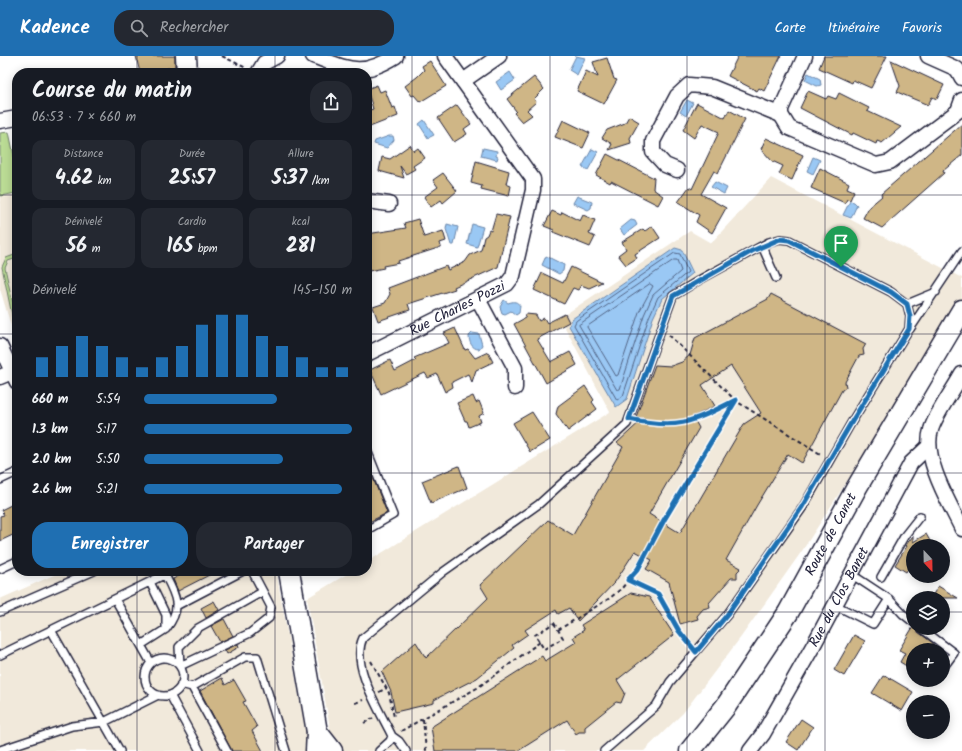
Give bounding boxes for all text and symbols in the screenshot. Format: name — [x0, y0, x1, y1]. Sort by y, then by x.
search box — [114, 10, 394, 46]
text: Kadence — [20, 13, 90, 43]
text: Rechercher — [160, 16, 228, 40]
icon: search — [128, 17, 150, 39]
text: Carte — [774, 17, 806, 39]
text: Itinéraire — [828, 17, 880, 39]
text: Favoris — [902, 17, 942, 39]
text: Course du matin — [32, 74, 192, 109]
button: share — [310, 81, 352, 123]
text: 06:53 · 7 × 660 m — [32, 107, 136, 128]
text: Distance — [64, 145, 103, 163]
text: Durée — [179, 145, 205, 163]
text: Allure — [288, 145, 314, 163]
text: 4.62 — [55, 163, 93, 195]
text: 25:57 — [169, 163, 215, 195]
text: 5:37 — [272, 163, 307, 195]
text: km — [93, 172, 112, 190]
text: /km — [307, 172, 329, 190]
text: Dénivelé — [65, 213, 102, 231]
text: Cardio — [178, 213, 206, 231]
text: kcal — [292, 213, 310, 231]
pin — [824, 226, 858, 267]
text: 56 — [66, 231, 87, 263]
text: 165 — [166, 231, 193, 263]
text: 281 — [286, 231, 315, 263]
icon: arrive — [830, 232, 852, 254]
text: m — [87, 240, 100, 258]
text: bpm — [193, 240, 218, 258]
street label: Rue Charles Pozzi — [405, 275, 510, 342]
text: Dénivelé — [32, 280, 76, 301]
text: 145–150 m — [293, 280, 352, 301]
text: 660 m — [32, 389, 68, 410]
text: 5:54 — [96, 389, 120, 410]
text: 1.3 km — [32, 419, 68, 440]
text: 5:17 — [96, 419, 116, 440]
text: 2.0 km — [32, 449, 71, 470]
text: 5:50 — [96, 449, 120, 470]
text: 2.6 km — [32, 479, 72, 500]
text: 5:21 — [96, 479, 118, 500]
street label: Route de Canet — [799, 488, 863, 580]
button: Enregistrer — [32, 522, 188, 568]
button: Partager — [196, 522, 352, 568]
north arrow — [906, 539, 950, 583]
map controls — [906, 539, 950, 739]
street label: Rue du Clos Banet — [803, 543, 875, 651]
button: layers — [906, 591, 950, 635]
button: + — [906, 643, 950, 687]
button: − — [906, 695, 950, 739]

